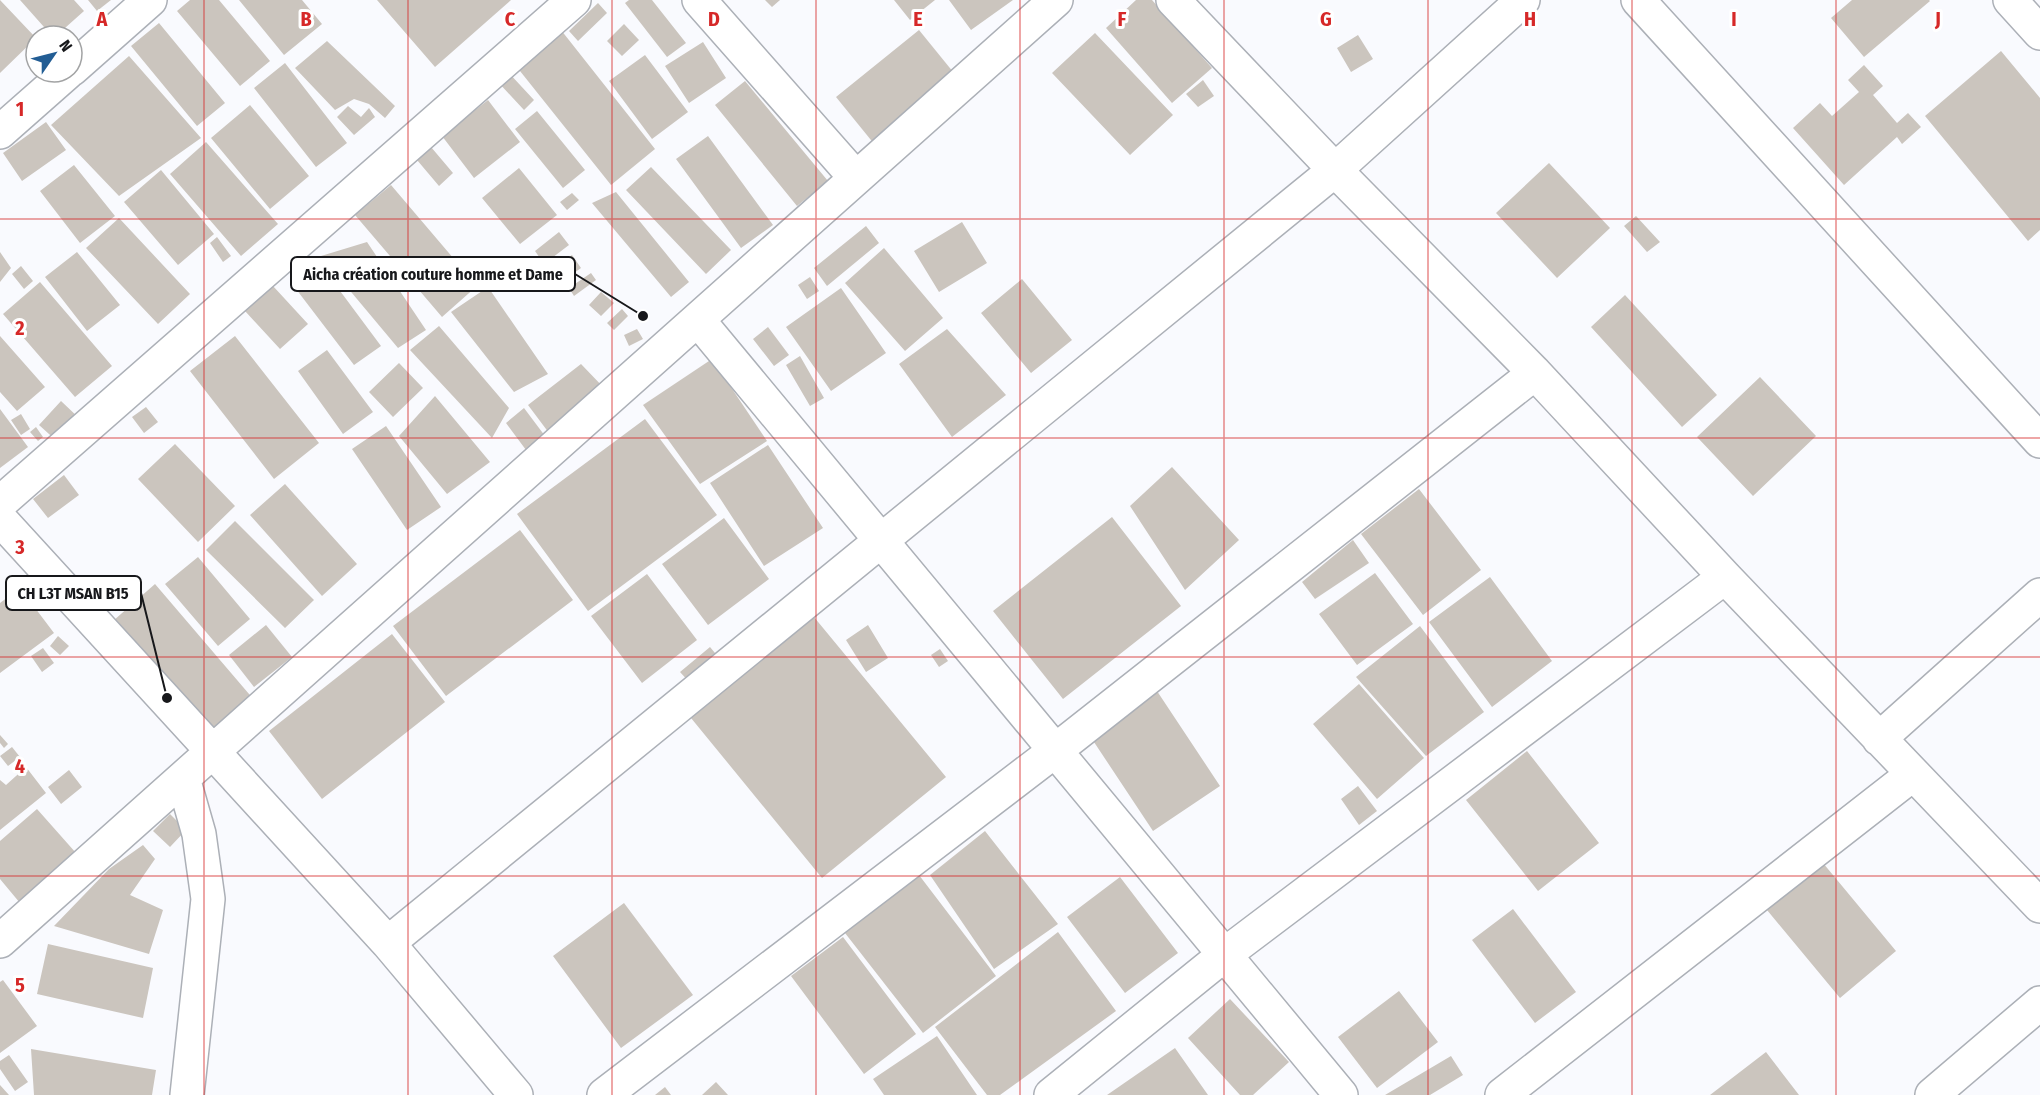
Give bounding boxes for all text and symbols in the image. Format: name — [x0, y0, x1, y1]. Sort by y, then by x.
text: A — [96, 7, 109, 31]
text: B — [300, 7, 312, 31]
text: C — [505, 7, 516, 31]
text: D — [708, 7, 720, 31]
text: E — [913, 7, 923, 31]
text: F — [1118, 7, 1127, 31]
text: G — [1320, 7, 1332, 31]
text: H — [1524, 7, 1536, 31]
text: I — [1731, 7, 1737, 31]
text: J — [1934, 7, 1941, 31]
north arrow — [24, 24, 84, 84]
text: N — [55, 36, 76, 55]
text: 1 — [16, 97, 24, 121]
callout: Aicha création couture homme et Dame — [291, 257, 575, 291]
text: Aicha création couture homme et Dame — [302, 265, 563, 284]
text: 2 — [14, 316, 25, 340]
text: 3 — [14, 535, 25, 559]
callout: CH L3T MSAN B15 — [6, 576, 141, 610]
text: CH L3T MSAN B15 — [17, 584, 129, 603]
text: 4 — [15, 754, 25, 778]
text: 5 — [15, 973, 25, 997]

